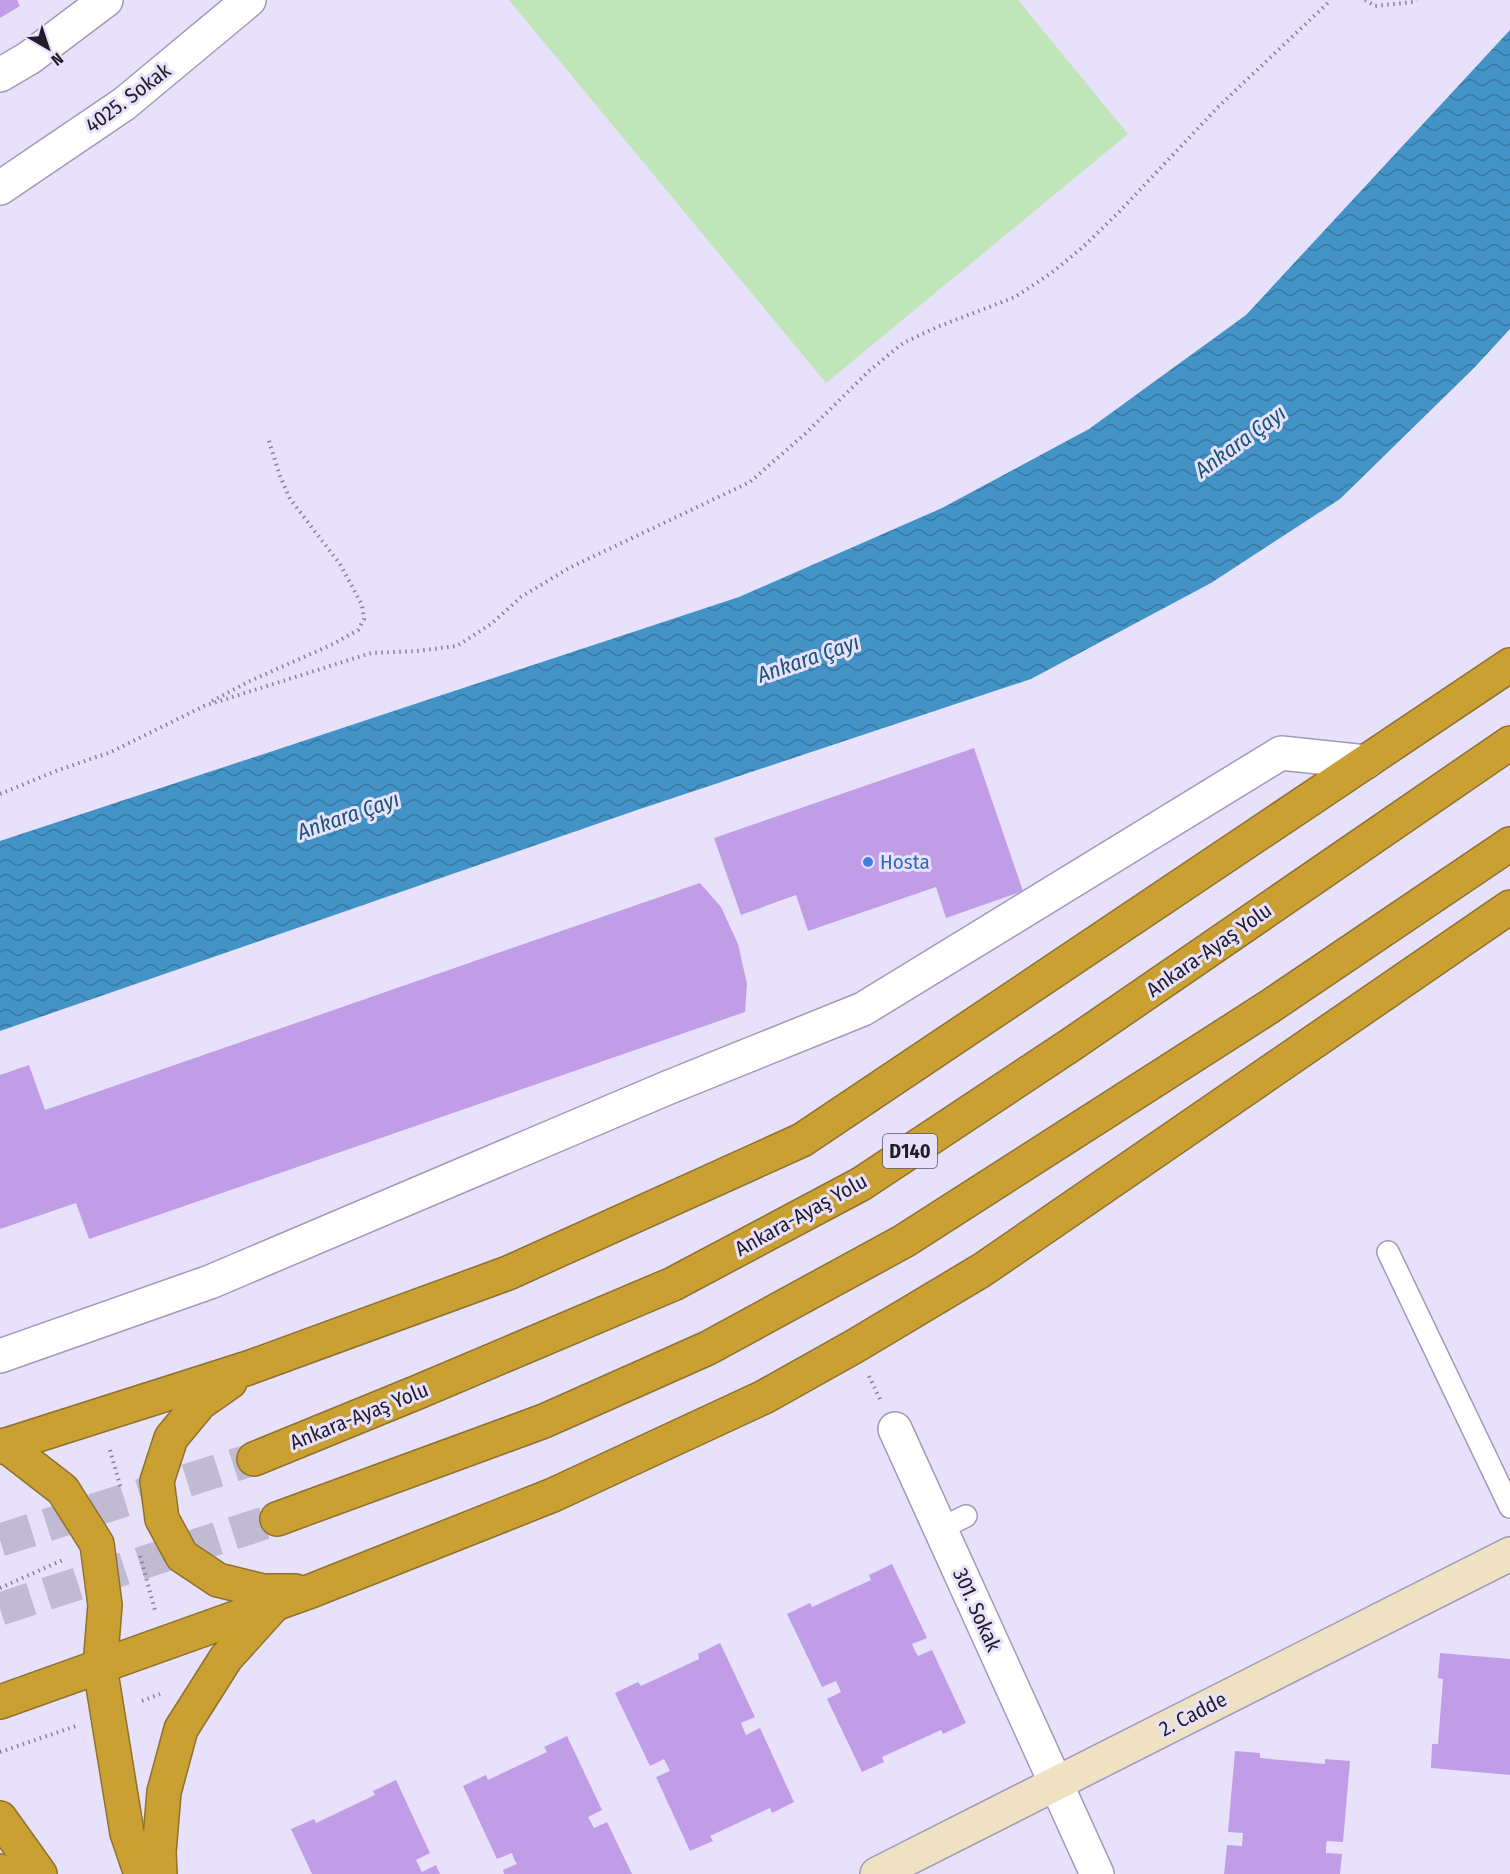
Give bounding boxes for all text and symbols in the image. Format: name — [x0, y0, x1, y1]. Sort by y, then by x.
north arrow — [18, 18, 78, 78]
text: N — [47, 49, 67, 70]
street label: 4025. Sokak — [80, 57, 176, 139]
water label: Ankara Çayı — [1189, 399, 1292, 485]
water label: Ankara Çayı — [753, 628, 863, 690]
water label: Ankara Çayı — [293, 785, 403, 847]
place label: Hosta — [880, 849, 930, 875]
marker: Hosta — [861, 855, 875, 869]
street label: Ankara-Ayaş Yolu — [1141, 897, 1277, 1003]
road number: D140 — [883, 1134, 937, 1168]
street label: Ankara-Ayaş Yolu — [730, 1168, 872, 1262]
street label: Ankara-Ayaş Yolu — [286, 1376, 432, 1456]
street label: 301. Sokak — [947, 1564, 1007, 1656]
street label: 2. Cadde — [1155, 1686, 1231, 1742]

